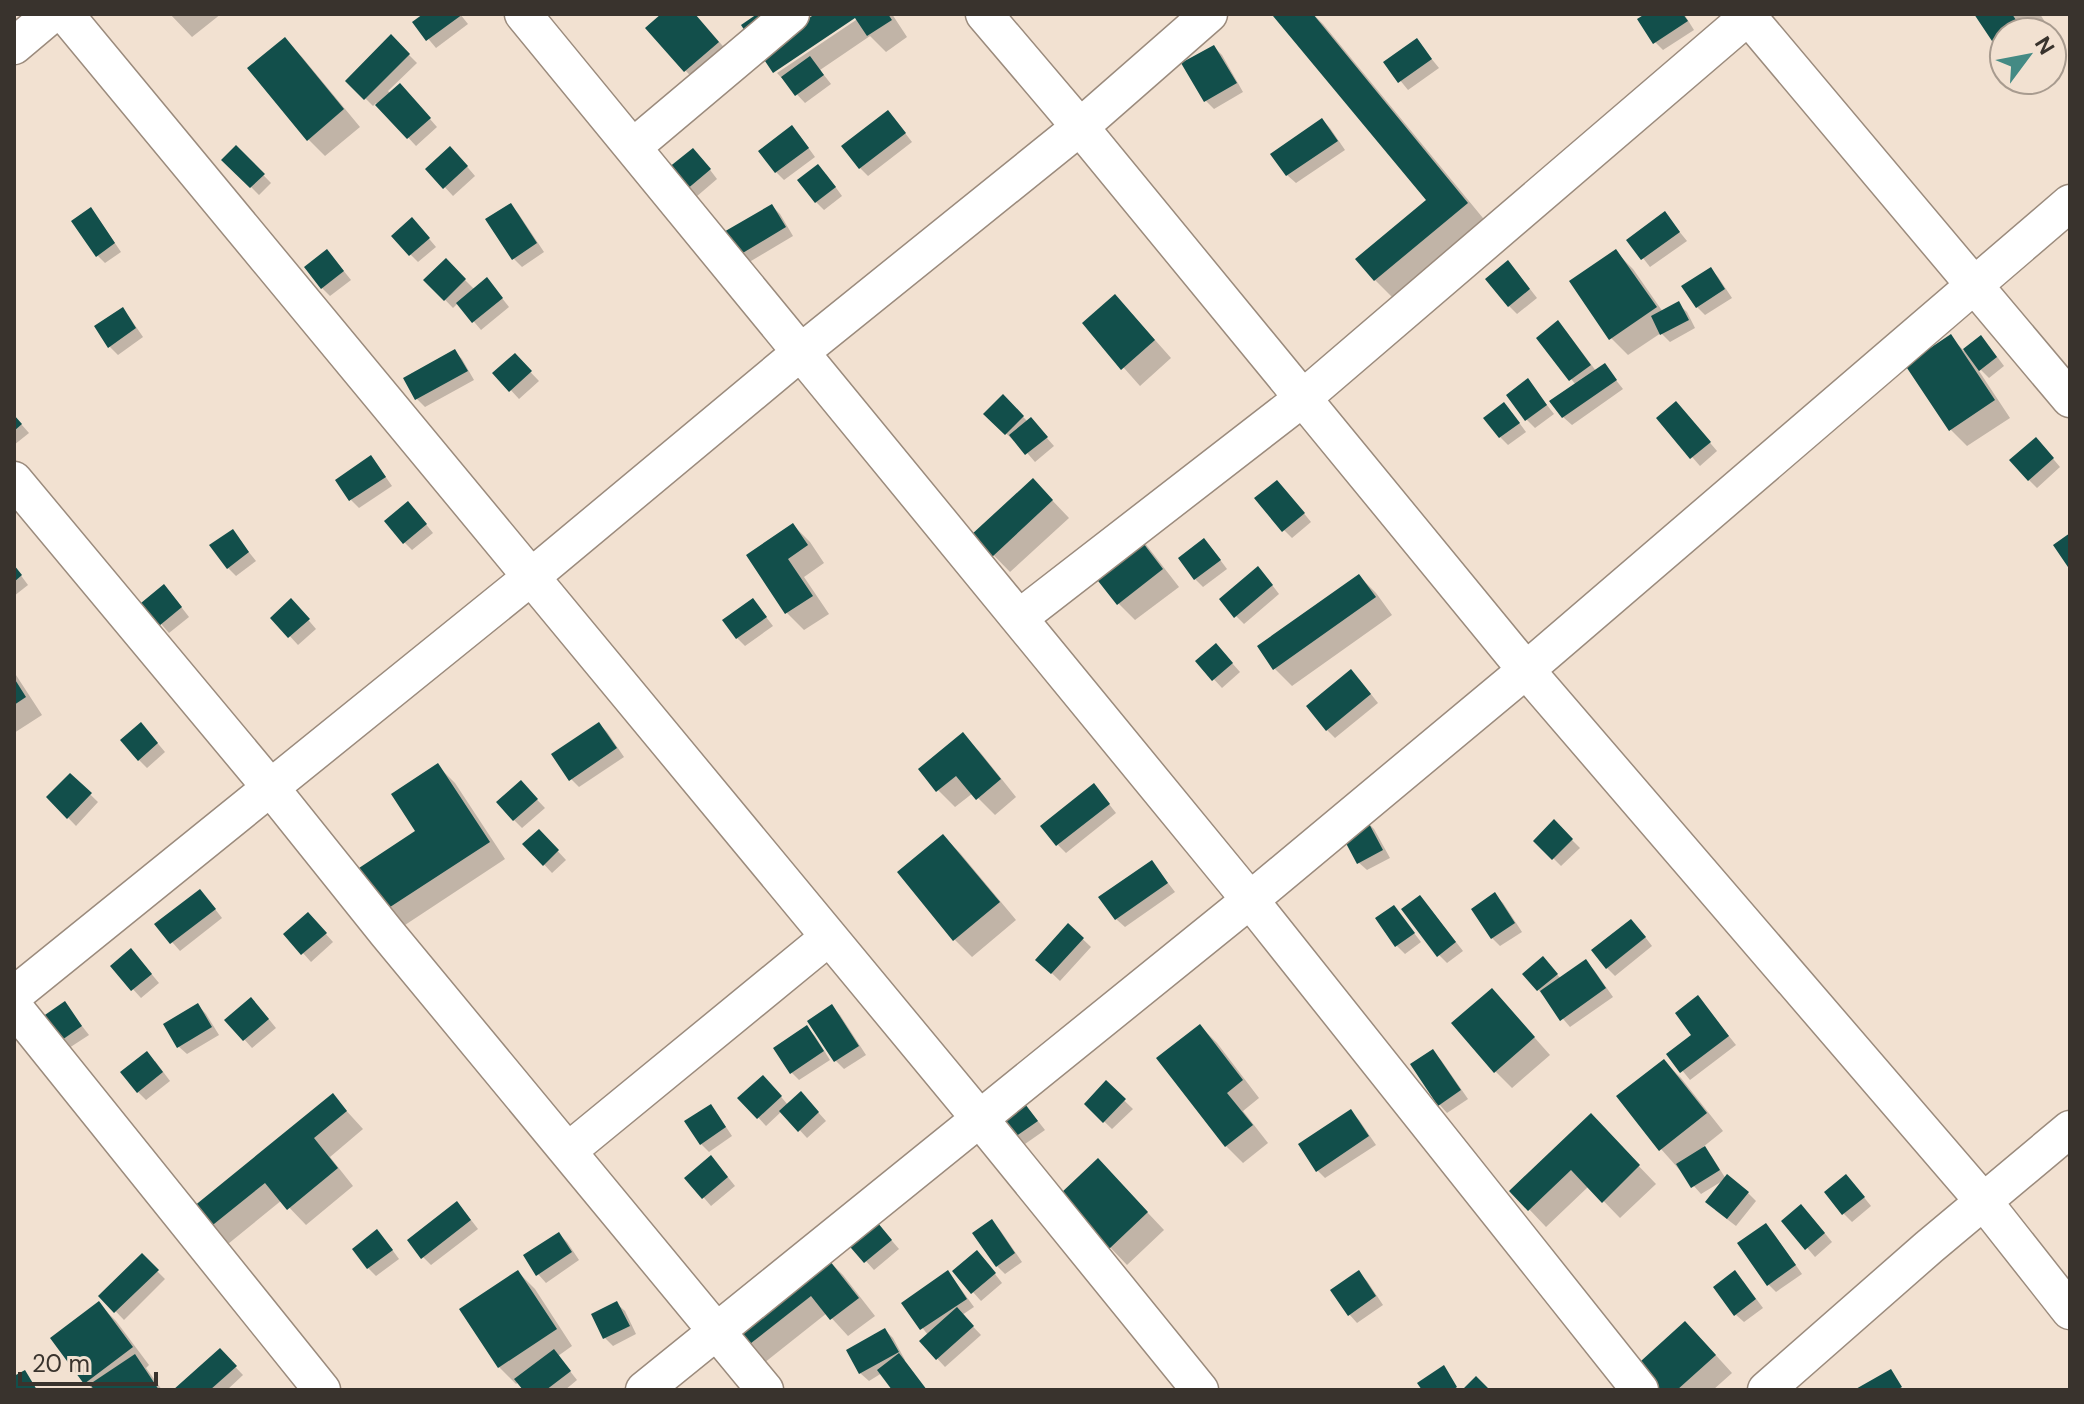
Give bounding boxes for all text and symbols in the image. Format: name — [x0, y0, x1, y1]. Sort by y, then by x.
north arrow — [1988, 16, 2068, 96]
text: N — [2028, 31, 2061, 60]
scale bar — [20, 1336, 156, 1386]
text: 20 m — [32, 1348, 90, 1379]

